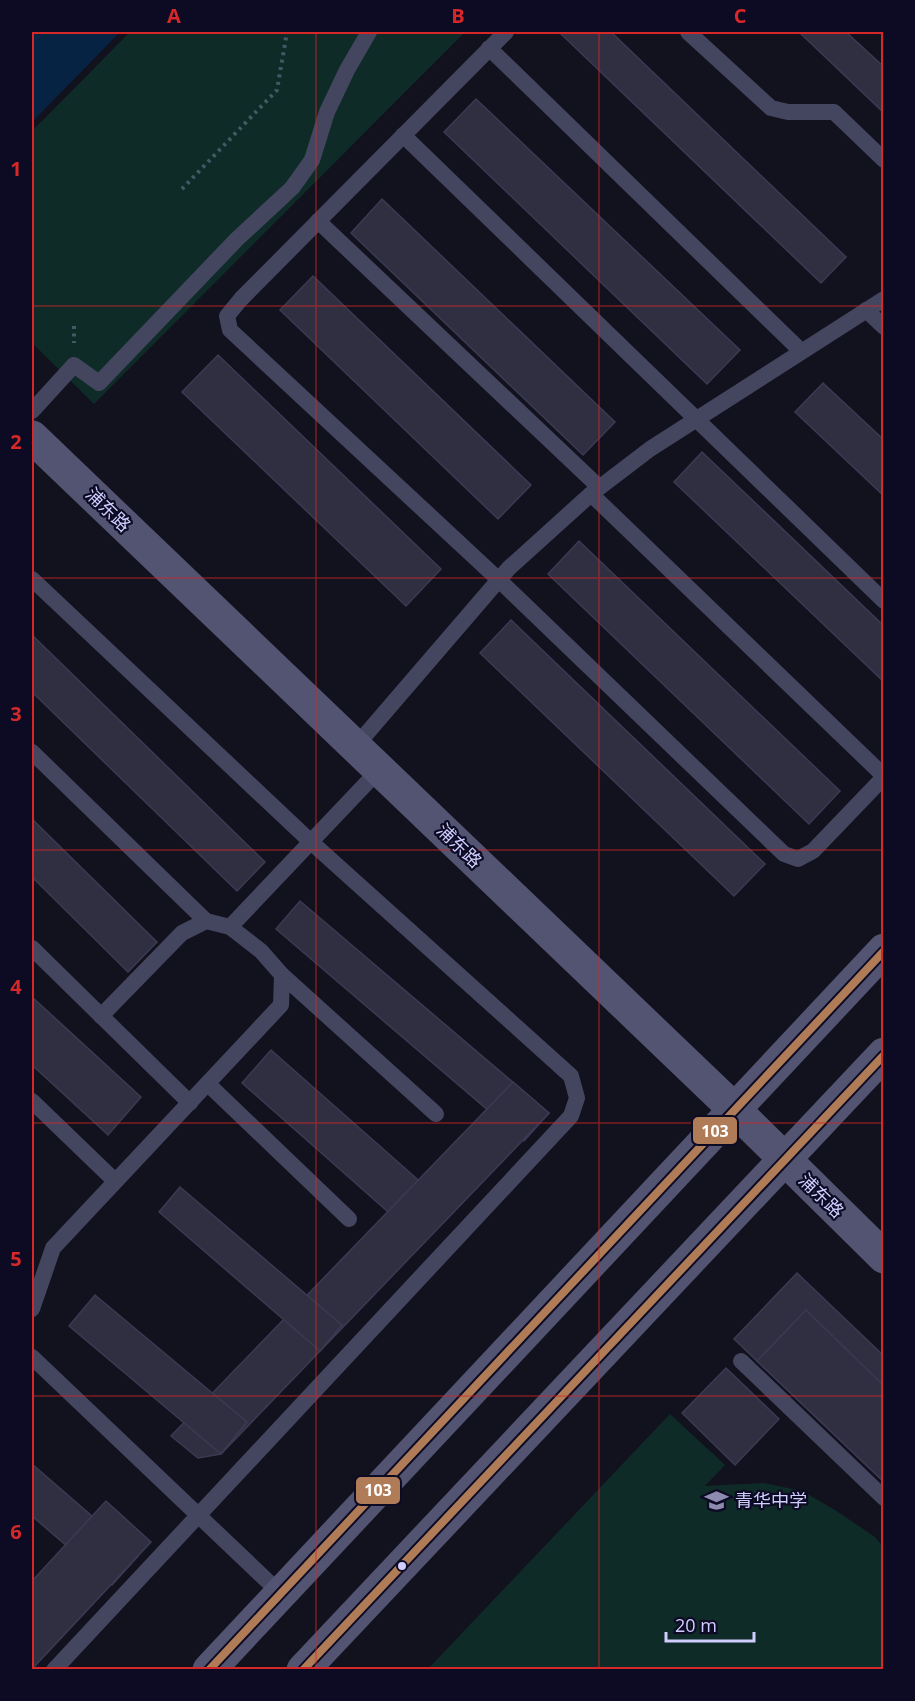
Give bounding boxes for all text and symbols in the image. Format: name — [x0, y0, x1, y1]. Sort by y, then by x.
text: A — [167, 2, 181, 29]
text: B — [451, 2, 465, 29]
text: C — [734, 2, 747, 29]
text: 1 — [10, 155, 22, 182]
text: 2 — [10, 428, 22, 455]
street label: 浦东路 — [81, 482, 136, 537]
text: 3 — [10, 700, 22, 727]
street label: 浦东路 — [432, 818, 487, 873]
text: 4 — [10, 973, 22, 1000]
line badge: 103 — [692, 1116, 738, 1145]
text: 103 — [701, 1120, 729, 1142]
street label: 浦东路 — [794, 1168, 849, 1223]
text: 5 — [10, 1245, 22, 1272]
line badge: 103 — [355, 1476, 401, 1505]
text: 103 — [364, 1479, 392, 1501]
school or university icon: 青华中学 — [704, 1488, 730, 1514]
place label: 青华中学 — [735, 1488, 807, 1512]
text: 6 — [10, 1518, 22, 1545]
unlabelled marker — [396, 1560, 408, 1572]
scale bar — [666, 1605, 754, 1643]
text: 20 m — [675, 1613, 717, 1637]

